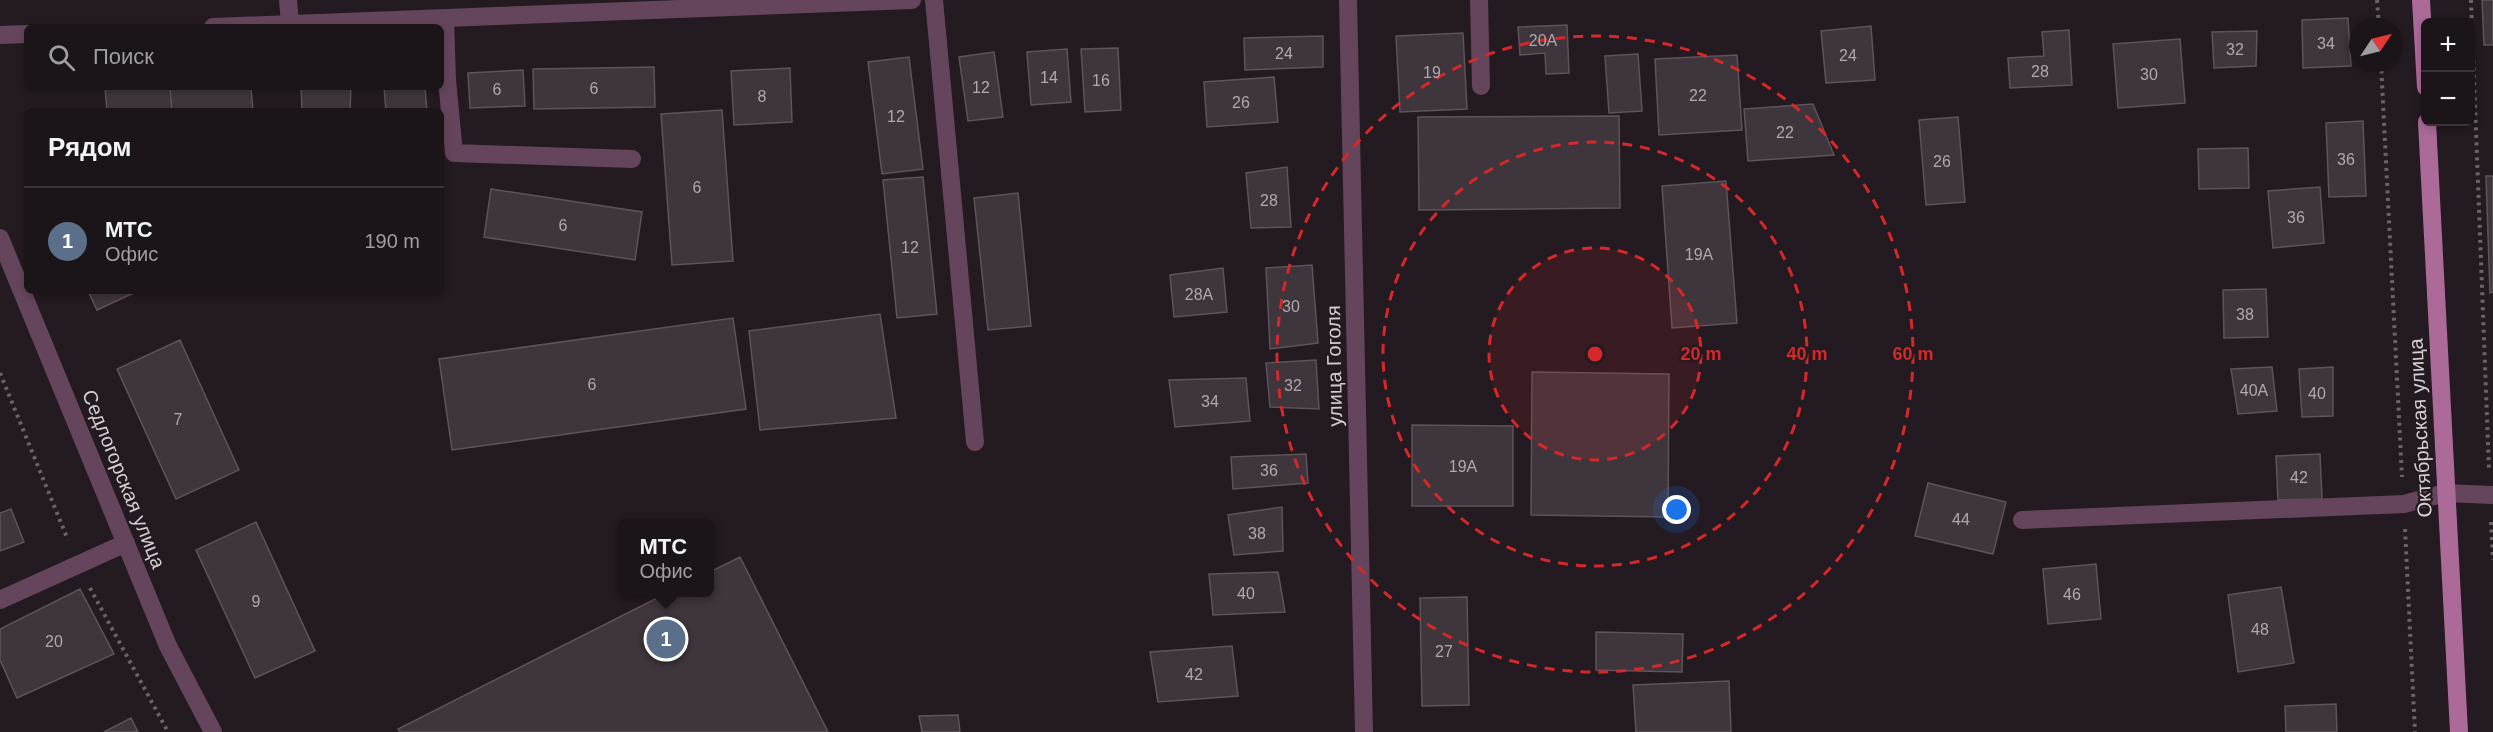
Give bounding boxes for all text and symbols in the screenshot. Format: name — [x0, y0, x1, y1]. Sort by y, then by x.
north arrow — [2349, 18, 2403, 72]
map controls — [2421, 18, 2475, 126]
button: + — [2421, 18, 2475, 72]
search box — [24, 24, 444, 90]
house number: 20А — [1529, 32, 1558, 49]
house number: 34 — [2317, 35, 2335, 52]
icon: search — [45, 41, 78, 74]
house number: 32 — [2226, 41, 2244, 58]
text: Поиск — [93, 44, 154, 69]
house number: 24 — [1275, 45, 1293, 62]
house number: 24 — [1839, 47, 1857, 64]
house number: 28 — [2031, 63, 2049, 80]
house number: 19 — [1423, 64, 1441, 81]
house number: 30 — [2140, 66, 2158, 83]
house number: 14 — [1040, 69, 1058, 86]
house number: 16 — [1092, 72, 1110, 89]
button: − — [2421, 72, 2475, 126]
house number: 12 — [972, 79, 990, 96]
house number: 6 — [590, 80, 599, 97]
house number: 6 — [493, 81, 502, 98]
house number: 22 — [1689, 87, 1707, 104]
house number: 8 — [758, 88, 767, 105]
house number: 26 — [1232, 94, 1250, 111]
house number: 12 — [887, 108, 905, 125]
house number: 22 — [1776, 124, 1794, 141]
text: Рядом — [48, 132, 131, 162]
house number: 36 — [2337, 151, 2355, 168]
house number: 26 — [1933, 153, 1951, 170]
house number: 6 — [693, 179, 702, 196]
house number: 28 — [1260, 192, 1278, 209]
house number: 36 — [2287, 209, 2305, 226]
text: МТС — [105, 217, 153, 242]
house number: 6 — [559, 217, 568, 234]
text: 1 — [62, 230, 73, 252]
text: 190 m — [364, 230, 420, 252]
house number: 12 — [901, 239, 919, 256]
text: Офис — [105, 243, 158, 265]
house number: 19А — [1685, 246, 1714, 263]
house number: 28А — [1185, 286, 1214, 303]
house number: 30 — [1282, 298, 1300, 315]
street label: улица Гоголя — [1322, 305, 1346, 427]
house number: 38 — [2236, 306, 2254, 323]
street label: Октябрьская улица — [2404, 337, 2436, 518]
centre of rings — [1585, 344, 1605, 364]
text: 20 m — [1680, 344, 1722, 364]
text: 40 m — [1786, 344, 1828, 364]
text: 60 m — [1892, 344, 1934, 364]
house number: 6 — [588, 376, 597, 393]
house number: 32 — [1284, 377, 1302, 394]
house number: 40А — [2240, 382, 2269, 399]
house number: 40 — [2308, 385, 2326, 402]
street label: Седлогорская улица — [78, 387, 170, 572]
house number: 34 — [1201, 393, 1219, 410]
house number: 7 — [174, 411, 183, 428]
house number: 19А — [1449, 458, 1478, 475]
house number: 36 — [1260, 462, 1278, 479]
house number: 42 — [2290, 469, 2308, 486]
your location — [1662, 495, 1691, 524]
house number: 44 — [1952, 511, 1970, 528]
popup — [618, 519, 714, 597]
house number: 38 — [1248, 525, 1266, 542]
text: МТС — [639, 534, 687, 559]
text: Офис — [639, 560, 693, 582]
house number: 40 — [1237, 585, 1255, 602]
house number: 46 — [2063, 586, 2081, 603]
house number: 9 — [252, 593, 261, 610]
pin: 1 — [646, 616, 686, 662]
house number: 48 — [2251, 621, 2269, 638]
house number: 20 — [45, 633, 63, 650]
house number: 27 — [1435, 643, 1453, 660]
house number: 42 — [1185, 666, 1203, 683]

